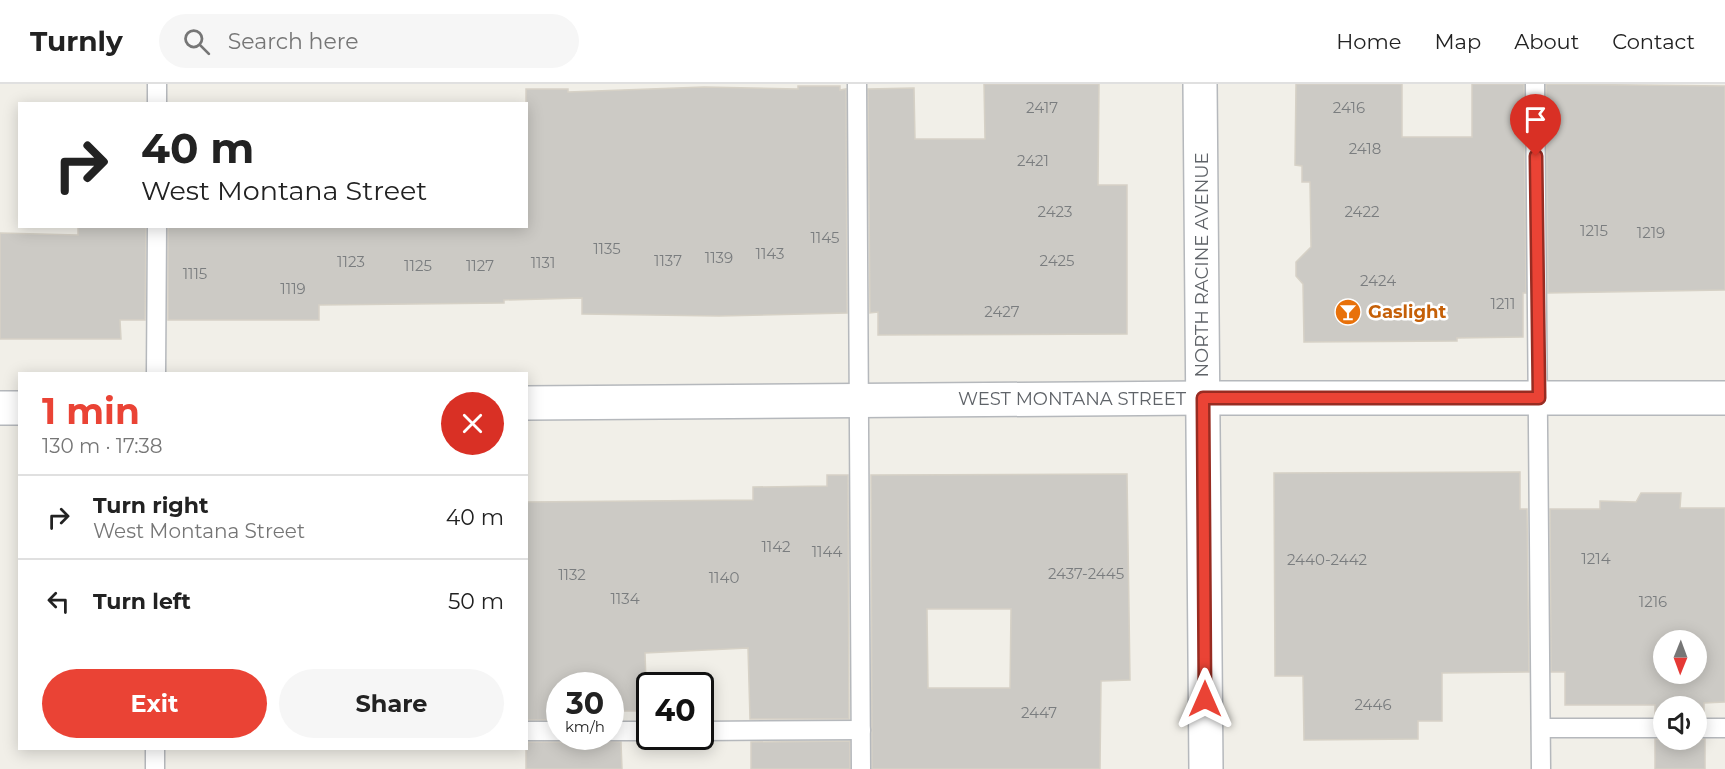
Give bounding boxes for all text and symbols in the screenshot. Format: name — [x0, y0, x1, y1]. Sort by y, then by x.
search box — [159, 14, 579, 68]
text: Turnly — [30, 24, 123, 58]
icon: search — [180, 25, 213, 58]
text: Search here — [228, 28, 359, 55]
text: Home — [1336, 29, 1401, 54]
text: Map — [1434, 29, 1481, 54]
text: About — [1514, 29, 1579, 54]
text: Contact — [1612, 29, 1695, 54]
pin — [1510, 94, 1561, 156]
house number: 2417 — [1026, 98, 1058, 117]
house number: 2416 — [1333, 98, 1365, 117]
icon: arrive — [1519, 103, 1552, 136]
text: 40 m — [141, 122, 254, 174]
icon: right — [42, 126, 120, 204]
house number: 2418 — [1349, 139, 1381, 158]
house number: 2421 — [1017, 151, 1049, 170]
street label: NORTH RACINE AVENUE — [1191, 152, 1213, 378]
text: West Montana Street — [141, 174, 427, 207]
house number: 2423 — [1037, 202, 1073, 221]
house number: 2422 — [1344, 202, 1380, 221]
house number: 1215 — [1580, 221, 1608, 240]
house number: 1219 — [1637, 223, 1665, 242]
house number: 1145 — [810, 228, 840, 247]
house number: 1135 — [593, 239, 621, 258]
house number: 1143 — [756, 244, 784, 263]
house number: 1139 — [705, 248, 733, 267]
house number: 1137 — [654, 251, 682, 270]
house number: 2425 — [1039, 251, 1075, 270]
house number: 1123 — [337, 252, 365, 271]
house number: 1131 — [531, 253, 555, 272]
house number: 1125 — [404, 256, 432, 275]
house number: 1127 — [466, 256, 494, 275]
house number: 1115 — [183, 264, 207, 283]
house number: 2424 — [1360, 271, 1396, 290]
house number: 1119 — [280, 279, 306, 298]
house number: 1211 — [1491, 294, 1515, 313]
bar icon: Gaslight — [1333, 297, 1363, 327]
place label: Gaslight — [1368, 301, 1446, 323]
house number: 2427 — [984, 302, 1020, 321]
street label: WEST MONTANA STREET — [958, 388, 1187, 410]
text: 1 min — [42, 389, 140, 433]
button: close — [441, 392, 504, 455]
text: 130 m · 17:38 — [42, 434, 163, 458]
text: Turn right — [93, 492, 208, 519]
icon: right — [42, 501, 75, 534]
text: 40 m — [446, 504, 504, 531]
text: West Montana Street — [93, 519, 305, 543]
house number: 1142 — [761, 537, 791, 556]
house number: 1144 — [812, 542, 842, 561]
house number: 1214 — [1581, 549, 1611, 568]
house number: 2440-2442 — [1287, 550, 1367, 569]
house number: 2437-2445 — [1048, 564, 1124, 583]
house number: 1132 — [558, 565, 586, 584]
house number: 1140 — [709, 568, 739, 587]
icon: left — [42, 585, 75, 618]
text: Turn left — [93, 588, 191, 615]
text: 50 m — [448, 588, 504, 615]
house number: 1134 — [610, 589, 640, 608]
house number: 1216 — [1639, 592, 1667, 611]
north arrow — [1653, 630, 1707, 684]
map controls — [1653, 630, 1707, 750]
position arrow — [1173, 667, 1237, 731]
button: Exit — [42, 669, 267, 738]
button: Share — [279, 669, 504, 738]
speed limit sign: 40 — [636, 672, 714, 750]
text: 30 — [566, 685, 604, 722]
house number: 2446 — [1354, 695, 1392, 714]
button: sound — [1653, 696, 1707, 750]
house number: 2447 — [1021, 703, 1057, 722]
text: km/h — [565, 717, 605, 736]

